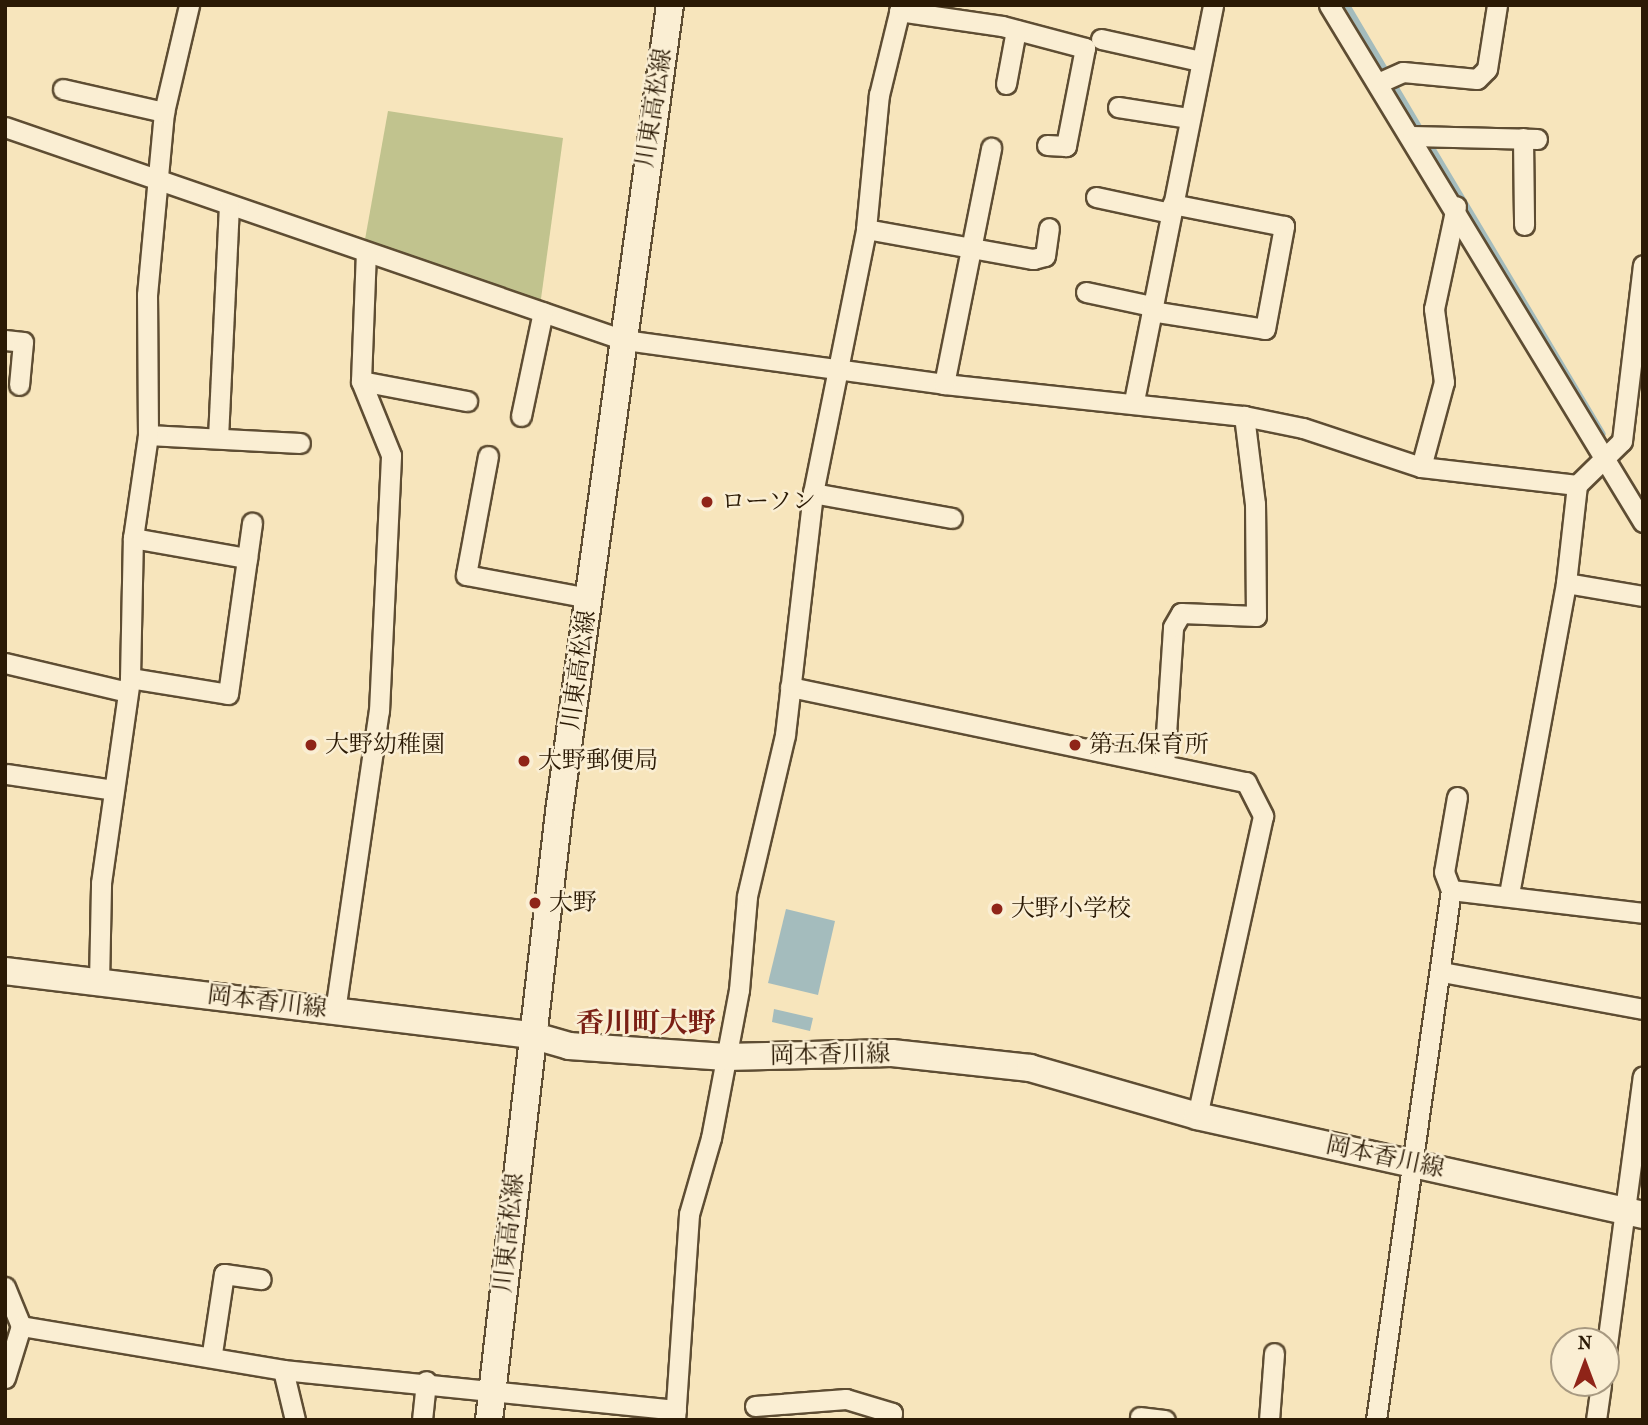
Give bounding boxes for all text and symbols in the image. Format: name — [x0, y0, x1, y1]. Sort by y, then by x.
street label: 川東高松線 — [630, 46, 678, 170]
place label: ローソン — [721, 488, 817, 516]
marker: ローソン — [699, 494, 715, 510]
street label: 川東高松線 — [556, 609, 602, 731]
place label: 大野幼稚園 — [325, 731, 445, 759]
place label: 第五保育所 — [1089, 731, 1209, 759]
marker: 大野幼稚園 — [303, 737, 319, 753]
marker: 第五保育所 — [1067, 737, 1083, 753]
place label: 大野郵便局 — [538, 747, 658, 775]
marker: 大野郵便局 — [516, 753, 532, 769]
place label: 大野 — [549, 889, 597, 917]
marker: 大野 — [527, 895, 543, 911]
place label: 大野小学校 — [1011, 895, 1131, 923]
marker: 大野小学校 — [989, 901, 1005, 917]
street label: 岡本香川線 — [206, 980, 328, 1024]
district label: 香川町大野 — [576, 1006, 716, 1040]
street label: 岡本香川線 — [770, 1040, 890, 1070]
street label: 岡本香川線 — [1323, 1130, 1447, 1184]
street label: 川東高松線 — [488, 1172, 530, 1294]
north arrow — [1550, 1327, 1620, 1397]
text: N — [1578, 1332, 1592, 1354]

